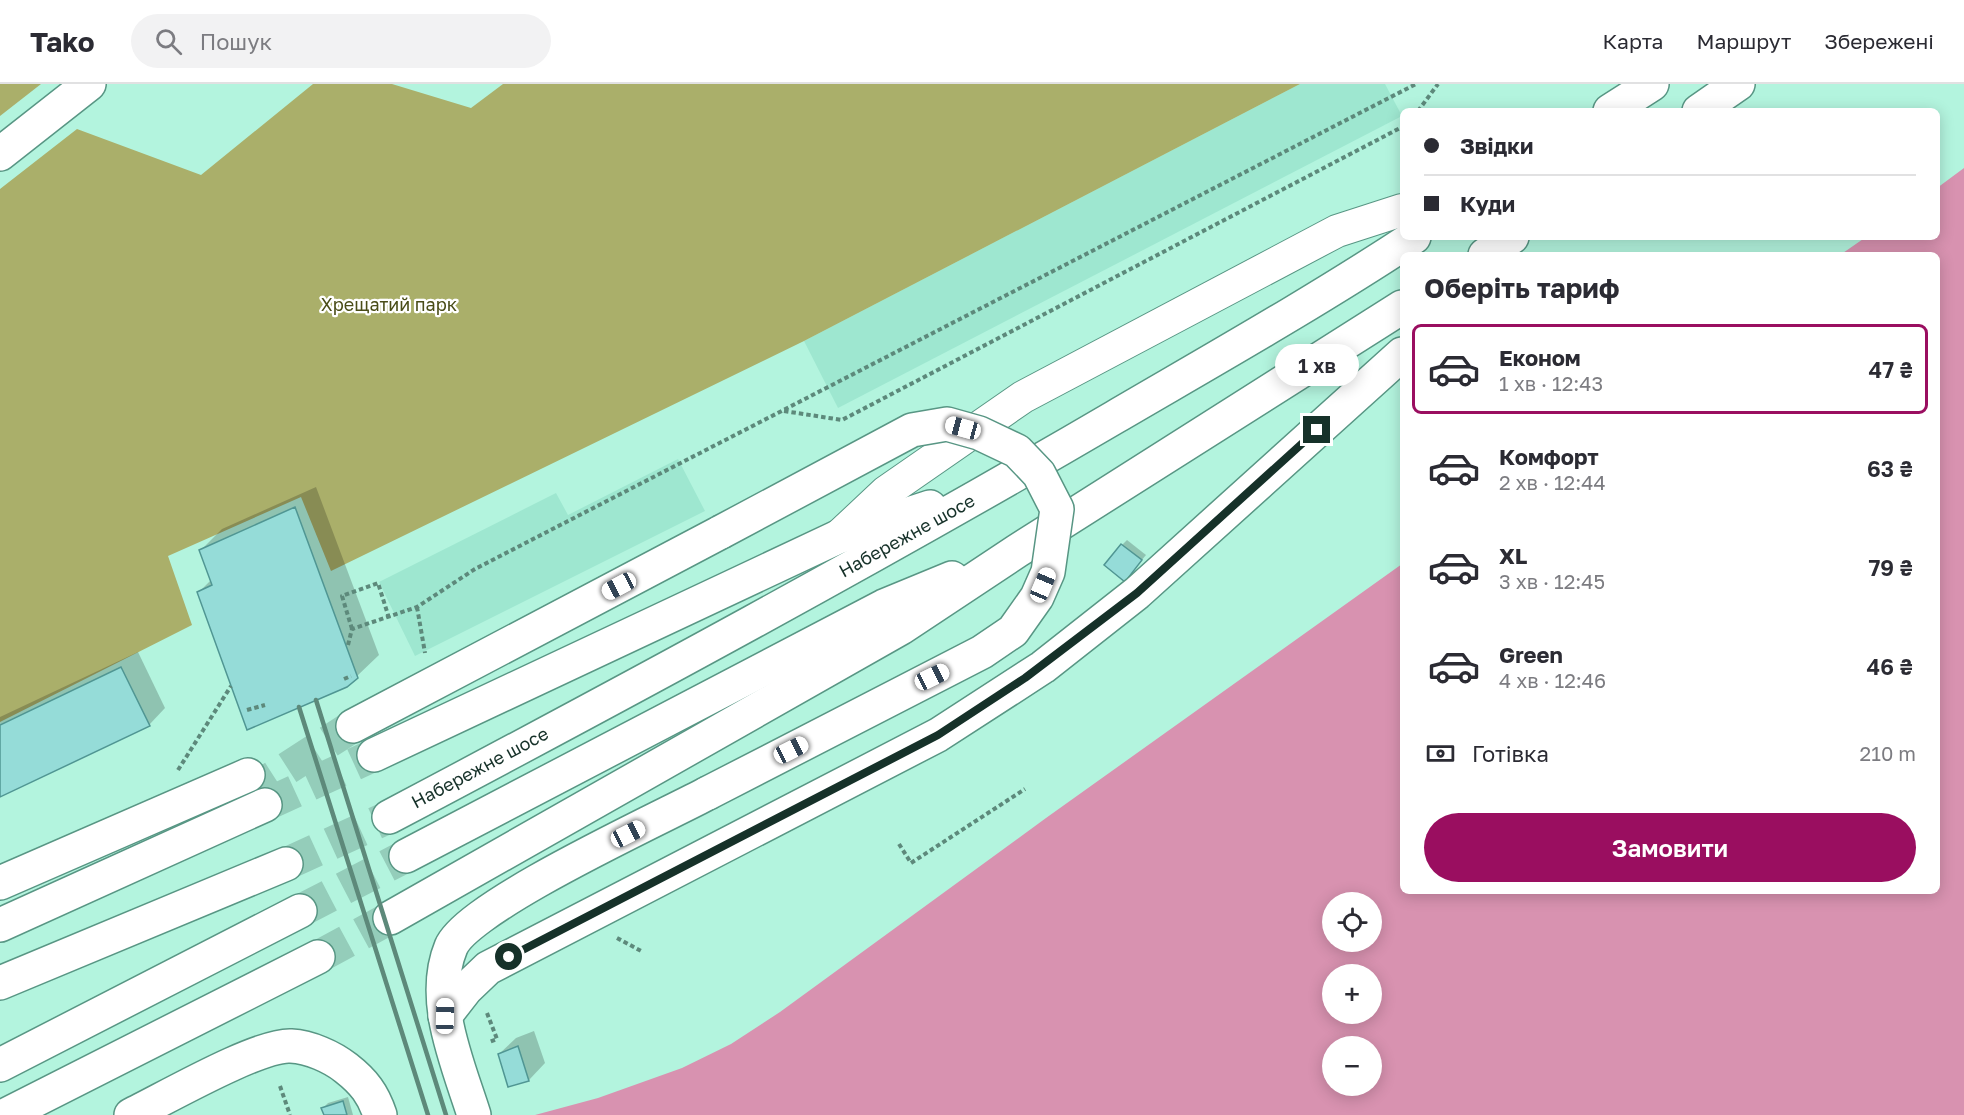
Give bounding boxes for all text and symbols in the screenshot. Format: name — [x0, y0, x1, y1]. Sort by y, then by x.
search box — [131, 14, 551, 68]
text: Tako — [30, 25, 95, 58]
icon: search — [152, 25, 185, 58]
text: Пошук — [200, 28, 272, 55]
text: Карта — [1603, 28, 1663, 54]
text: Маршрут — [1696, 28, 1791, 54]
text: Збережені — [1824, 28, 1934, 54]
text: Звідки — [1460, 132, 1533, 159]
text: Куди — [1460, 190, 1515, 217]
text: Оберіть тариф — [1424, 272, 1620, 304]
park label: Хрещатий парк — [321, 293, 457, 315]
icon: car — [1427, 342, 1481, 396]
callout: 1 хв — [1275, 343, 1359, 385]
text: Економ — [1499, 344, 1581, 371]
text: 1 хв — [1298, 353, 1336, 377]
text: 47 ₴ — [1868, 356, 1913, 383]
text: 1 хв · 12:43 — [1499, 371, 1603, 395]
car — [943, 415, 983, 441]
route end — [1303, 416, 1330, 443]
icon: car — [1427, 441, 1481, 495]
text: Комфорт — [1499, 443, 1599, 470]
text: 63 ₴ — [1867, 455, 1913, 482]
text: 2 хв · 12:44 — [1499, 470, 1606, 494]
street label: Набережне шосе — [835, 489, 978, 582]
icon: car — [1427, 540, 1481, 594]
text: XL — [1499, 542, 1527, 569]
text: 79 ₴ — [1868, 554, 1913, 581]
car — [1028, 565, 1058, 605]
text: 3 хв · 12:45 — [1499, 569, 1605, 593]
car — [599, 570, 639, 602]
icon: car — [1427, 639, 1481, 693]
text: Green — [1499, 641, 1563, 668]
text: 46 ₴ — [1867, 653, 1913, 680]
car — [912, 661, 952, 693]
text: 4 хв · 12:46 — [1499, 668, 1606, 692]
street label: Набережне шосе — [407, 722, 552, 813]
car — [771, 734, 811, 766]
icon: cash — [1424, 737, 1457, 770]
text: Готівка — [1472, 740, 1549, 767]
text: 210 m — [1860, 741, 1916, 765]
button: Замовити — [1424, 813, 1916, 882]
car — [608, 818, 648, 850]
map controls — [1322, 892, 1382, 1096]
button: locate — [1322, 892, 1382, 952]
route start — [495, 943, 522, 970]
button: + — [1322, 964, 1382, 1024]
car — [436, 998, 454, 1034]
button: − — [1322, 1036, 1382, 1096]

